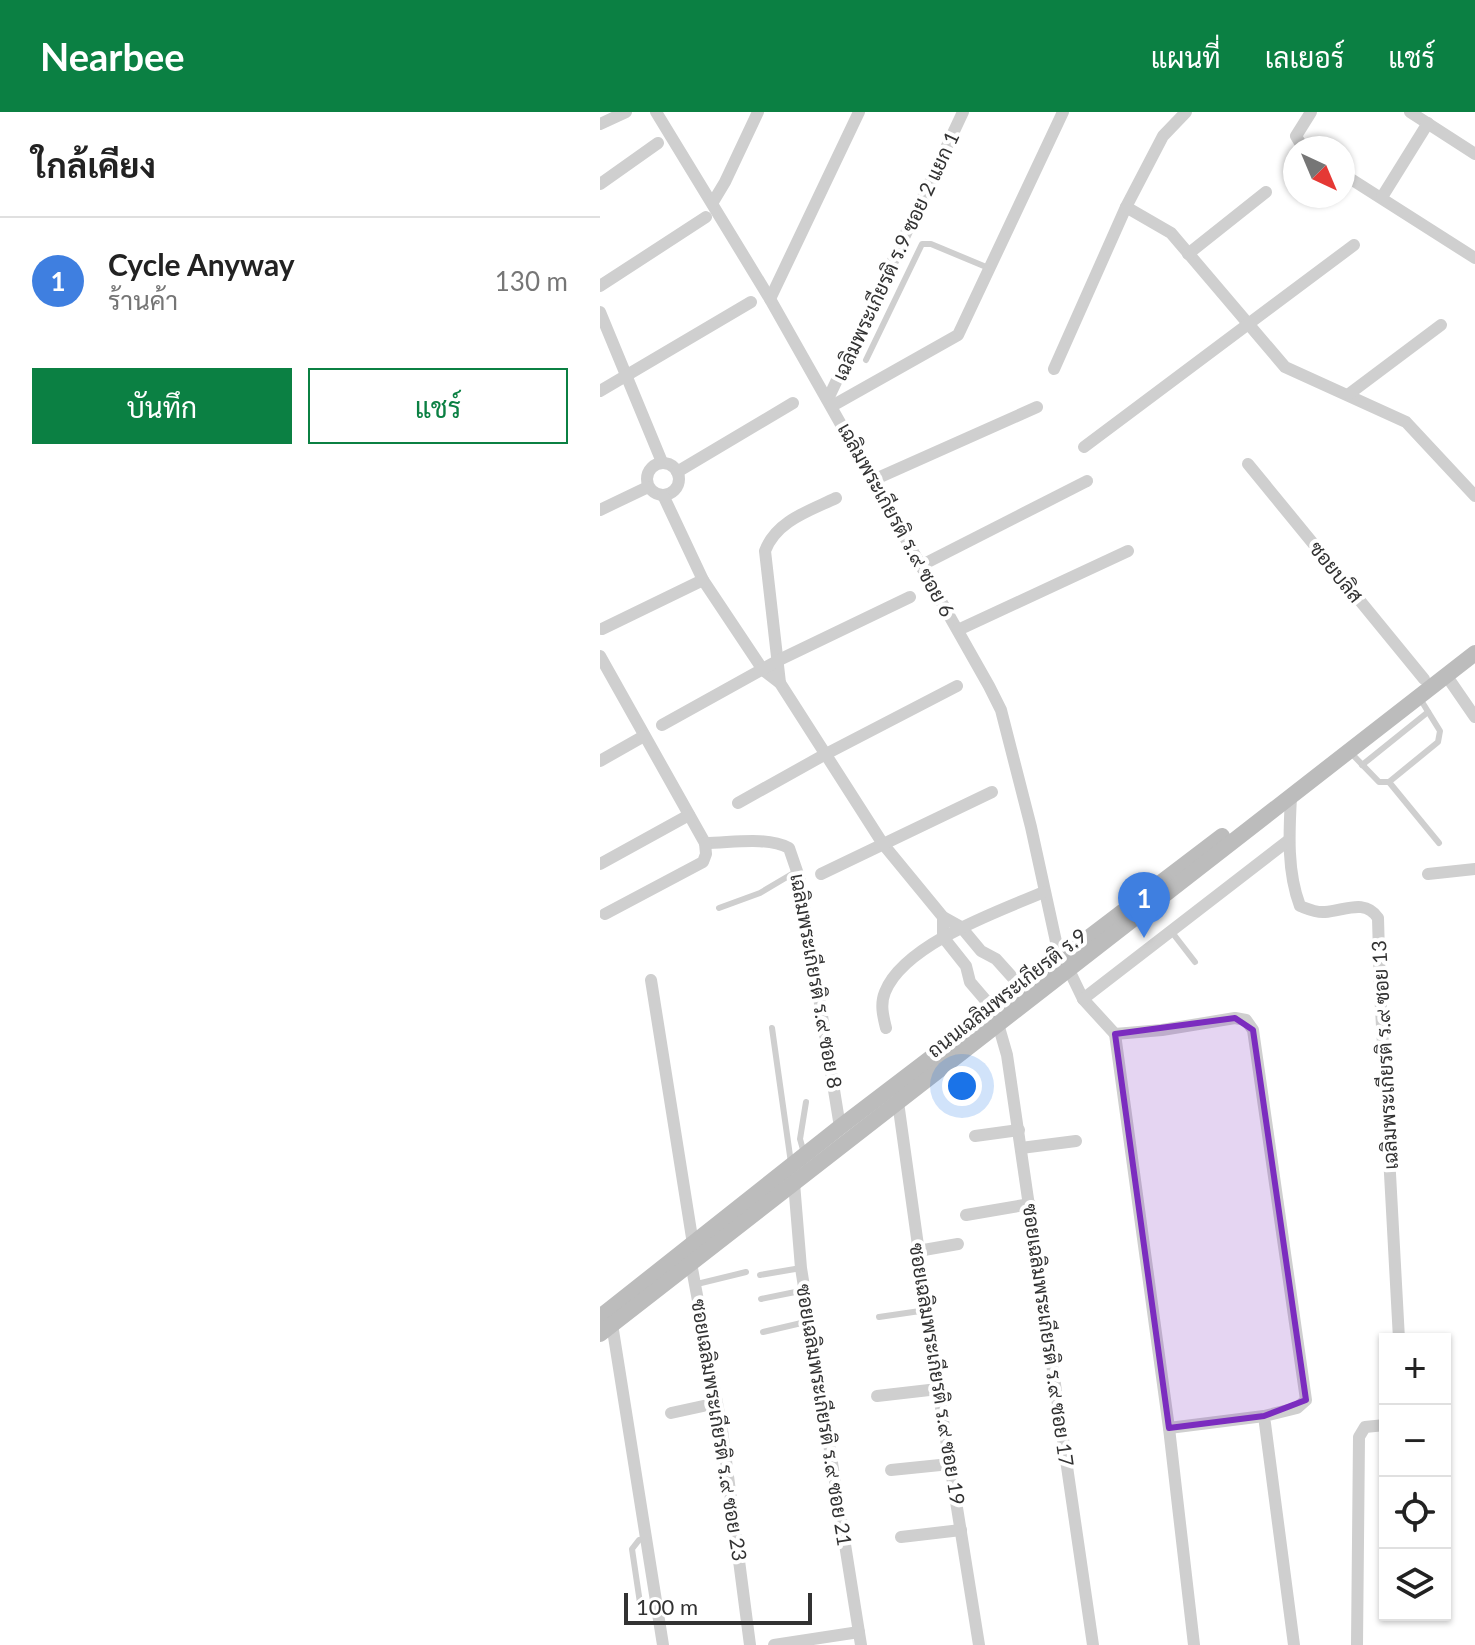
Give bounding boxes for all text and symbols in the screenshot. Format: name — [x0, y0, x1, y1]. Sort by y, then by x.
text: Nearbee — [40, 33, 185, 79]
text: แผนที่ — [1151, 40, 1221, 74]
text: เลเยอร์ — [1265, 40, 1344, 74]
text: แชร์ — [1388, 40, 1435, 74]
street label: เฉลิมพระเกียรติ ร.9 ซอย 2 แยก 1 — [827, 127, 963, 384]
north arrow — [1283, 136, 1355, 208]
text: ใกล้เคียง — [32, 144, 156, 185]
text: Cycle Anyway — [108, 246, 295, 282]
text: 1 — [50, 265, 66, 297]
text: 130 m — [495, 265, 568, 297]
text: ร้านค้า — [108, 284, 178, 316]
button: บันทึก — [32, 368, 292, 444]
button: แชร์ — [308, 368, 568, 444]
street label: เฉลิมพระเกียรติ ร.๙ ซอย 6 — [834, 418, 960, 621]
street label: ซอยบลิส — [1305, 536, 1369, 607]
street label: เฉลิมพระเกียรติ ร.๙ ซอย 8 — [786, 871, 848, 1090]
pin: 1 — [1118, 872, 1170, 938]
street label: ถนนเฉลิมพระเกียรติ ร.9 — [922, 923, 1091, 1062]
street label: เฉลิมพระเกียรติ ร.๙ ซอย 13 — [1366, 940, 1402, 1170]
your location — [942, 1066, 982, 1106]
street label: ซอยเฉลิมพระเกียรติ ร.๙ ซอย 17 — [1019, 1202, 1079, 1468]
street label: ซอยเฉลิมพระเกียรติ ร.๙ ซอย 19 — [905, 1241, 971, 1507]
street label: ซอยเฉลิมพระเกียรติ ร.๙ ซอย 21 — [792, 1282, 858, 1548]
street label: ซอยเฉลิมพระเกียรติ ร.๙ ซอย 23 — [687, 1297, 753, 1563]
map controls — [1379, 1333, 1451, 1621]
button: + — [1379, 1333, 1451, 1405]
button: − — [1379, 1405, 1451, 1477]
button: locate — [1379, 1477, 1451, 1549]
button: layers — [1379, 1549, 1451, 1621]
scale bar — [624, 1589, 812, 1625]
text: 100 m — [636, 1593, 698, 1620]

